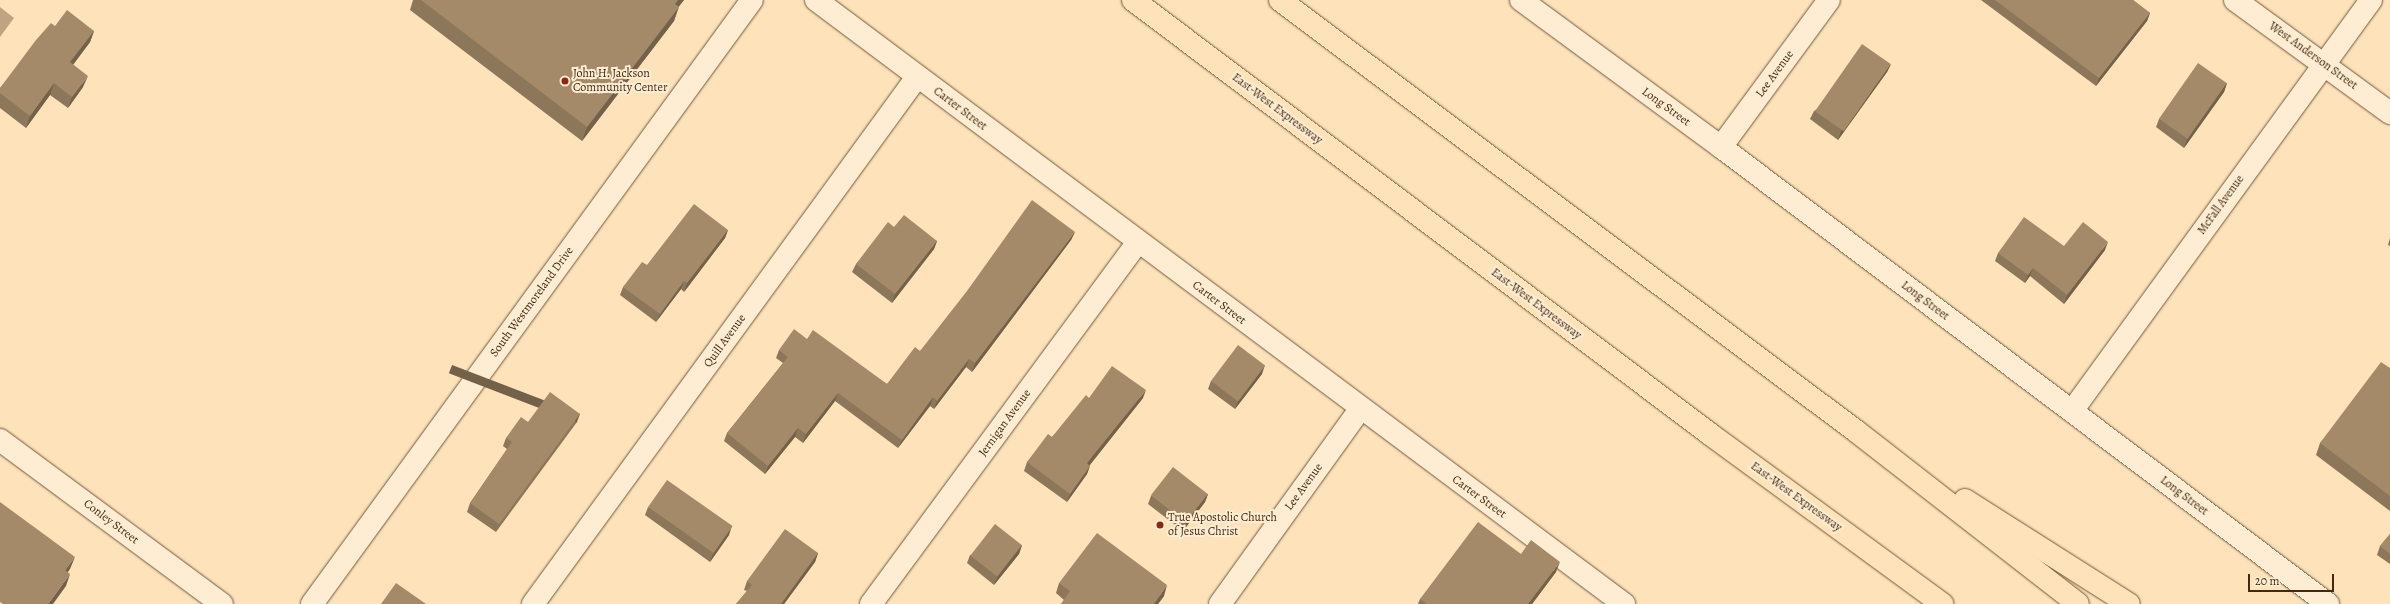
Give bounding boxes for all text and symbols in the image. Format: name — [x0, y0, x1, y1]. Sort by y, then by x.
street label: West Anderson Street — [2266, 19, 2360, 93]
street label: Lee Avenue — [1753, 48, 1797, 100]
place label: John H. Jackson Community Center — [573, 67, 668, 95]
street label: East-West Expressway — [1229, 70, 1325, 148]
marker: John H. Jackson Community Center — [560, 76, 570, 86]
street label: Carter Street — [930, 84, 990, 134]
street label: Long Street — [1639, 85, 1693, 129]
street label: McFall Avenue — [2195, 173, 2247, 237]
street label: South Westmoreland Drive — [487, 244, 577, 360]
street label: East-West Expressway — [1488, 265, 1584, 343]
street label: Carter Street — [1189, 278, 1249, 328]
street label: Long Street — [1898, 278, 1952, 324]
street label: Quill Avenue — [701, 312, 749, 370]
street label: Jernigan Avenue — [976, 387, 1034, 459]
street label: East-West Expressway — [1748, 459, 1844, 535]
street label: Lee Avenue — [1282, 461, 1326, 513]
street label: Carter Street — [1449, 473, 1509, 521]
street label: Long Street — [2157, 473, 2211, 519]
street label: Conley Street — [81, 497, 141, 547]
place label: True Apostolic Church of Jesus Christ — [1168, 511, 1277, 539]
marker: True Apostolic Church of Jesus Christ — [1155, 520, 1165, 530]
scale bar — [2250, 566, 2336, 592]
text: 20 m — [2255, 573, 2279, 589]

